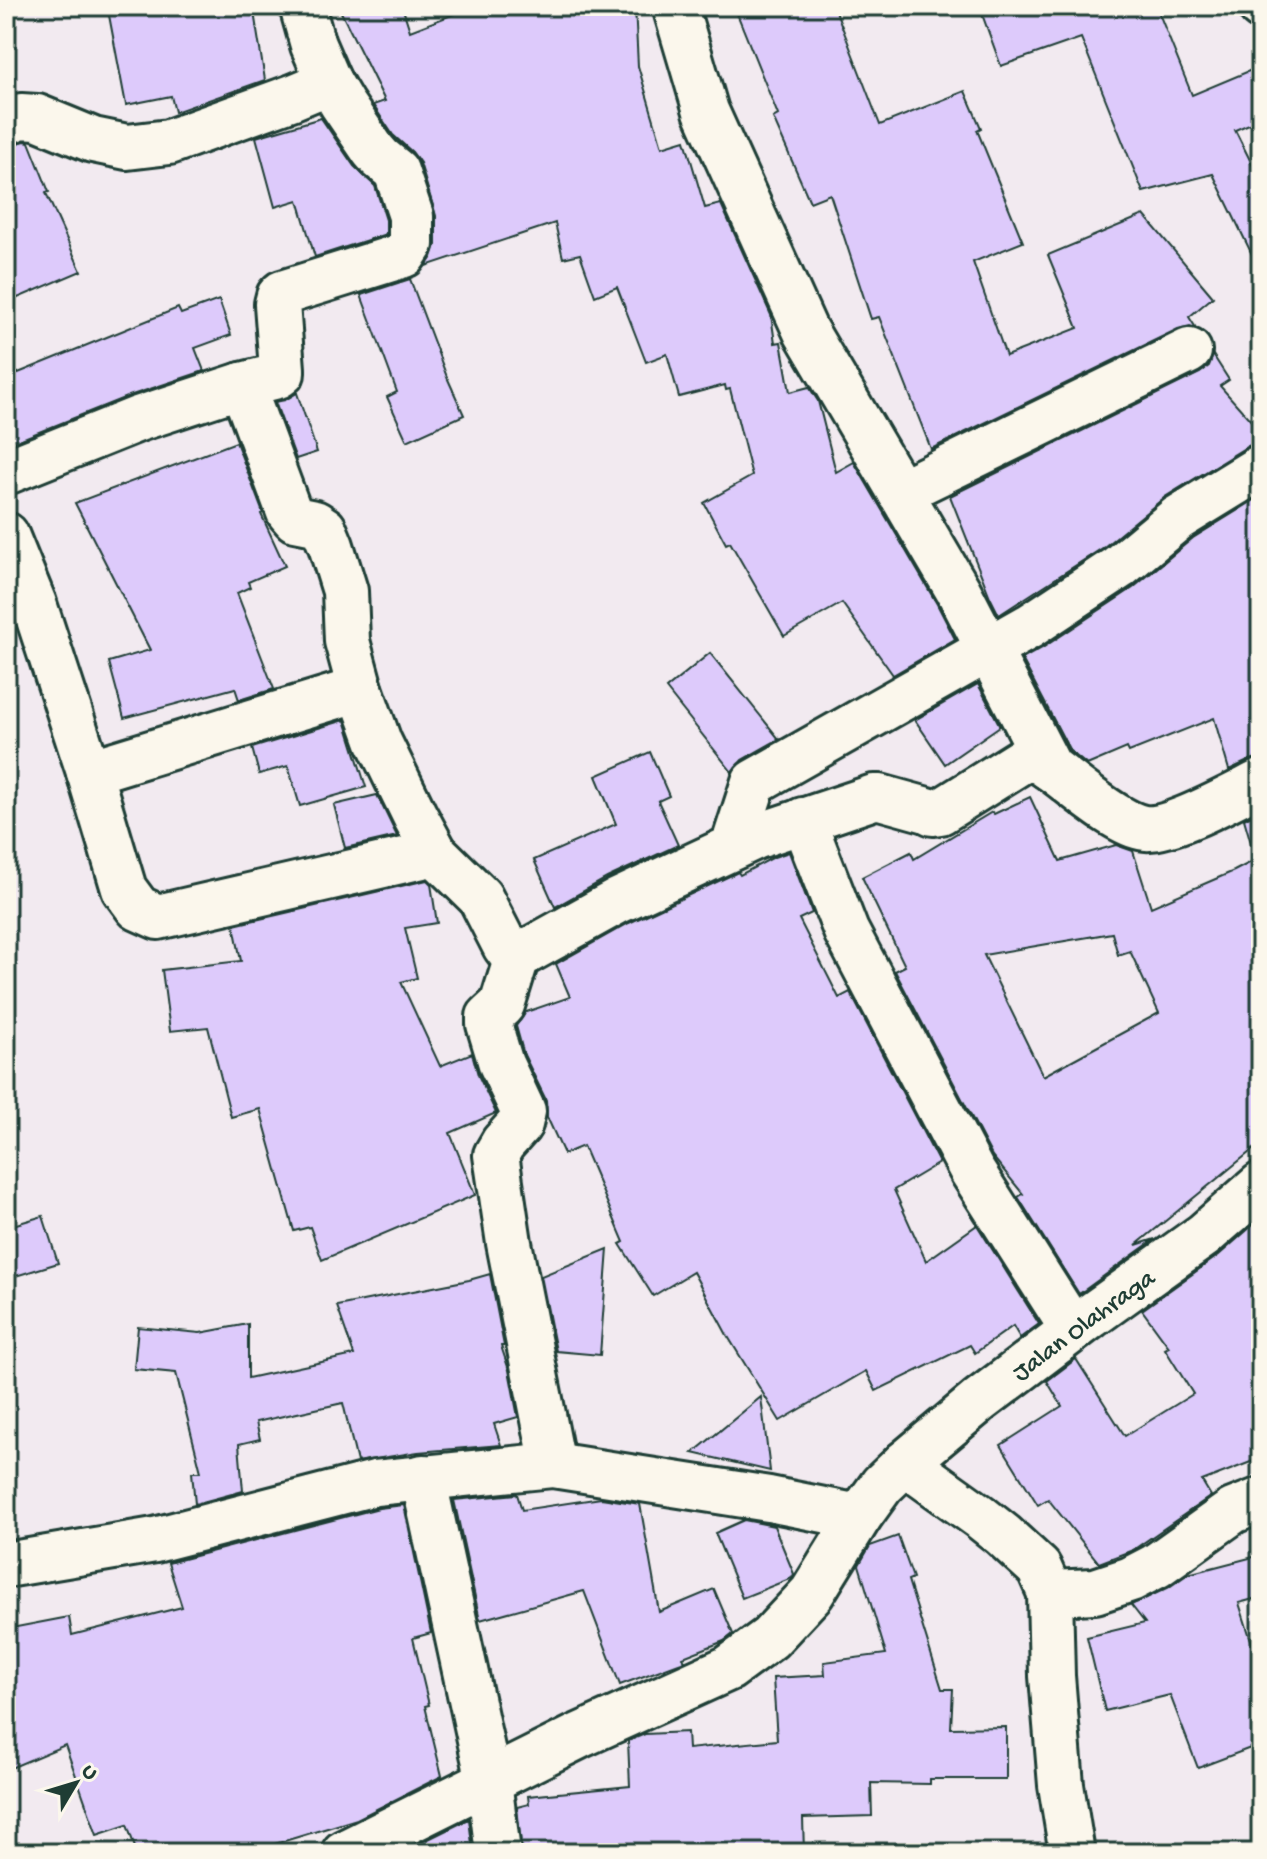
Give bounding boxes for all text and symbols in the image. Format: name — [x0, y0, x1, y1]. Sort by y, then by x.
street label: Jalan Olahraga — [1008, 1263, 1164, 1390]
north arrow — [36, 1743, 116, 1823]
text: U — [74, 1760, 103, 1786]

